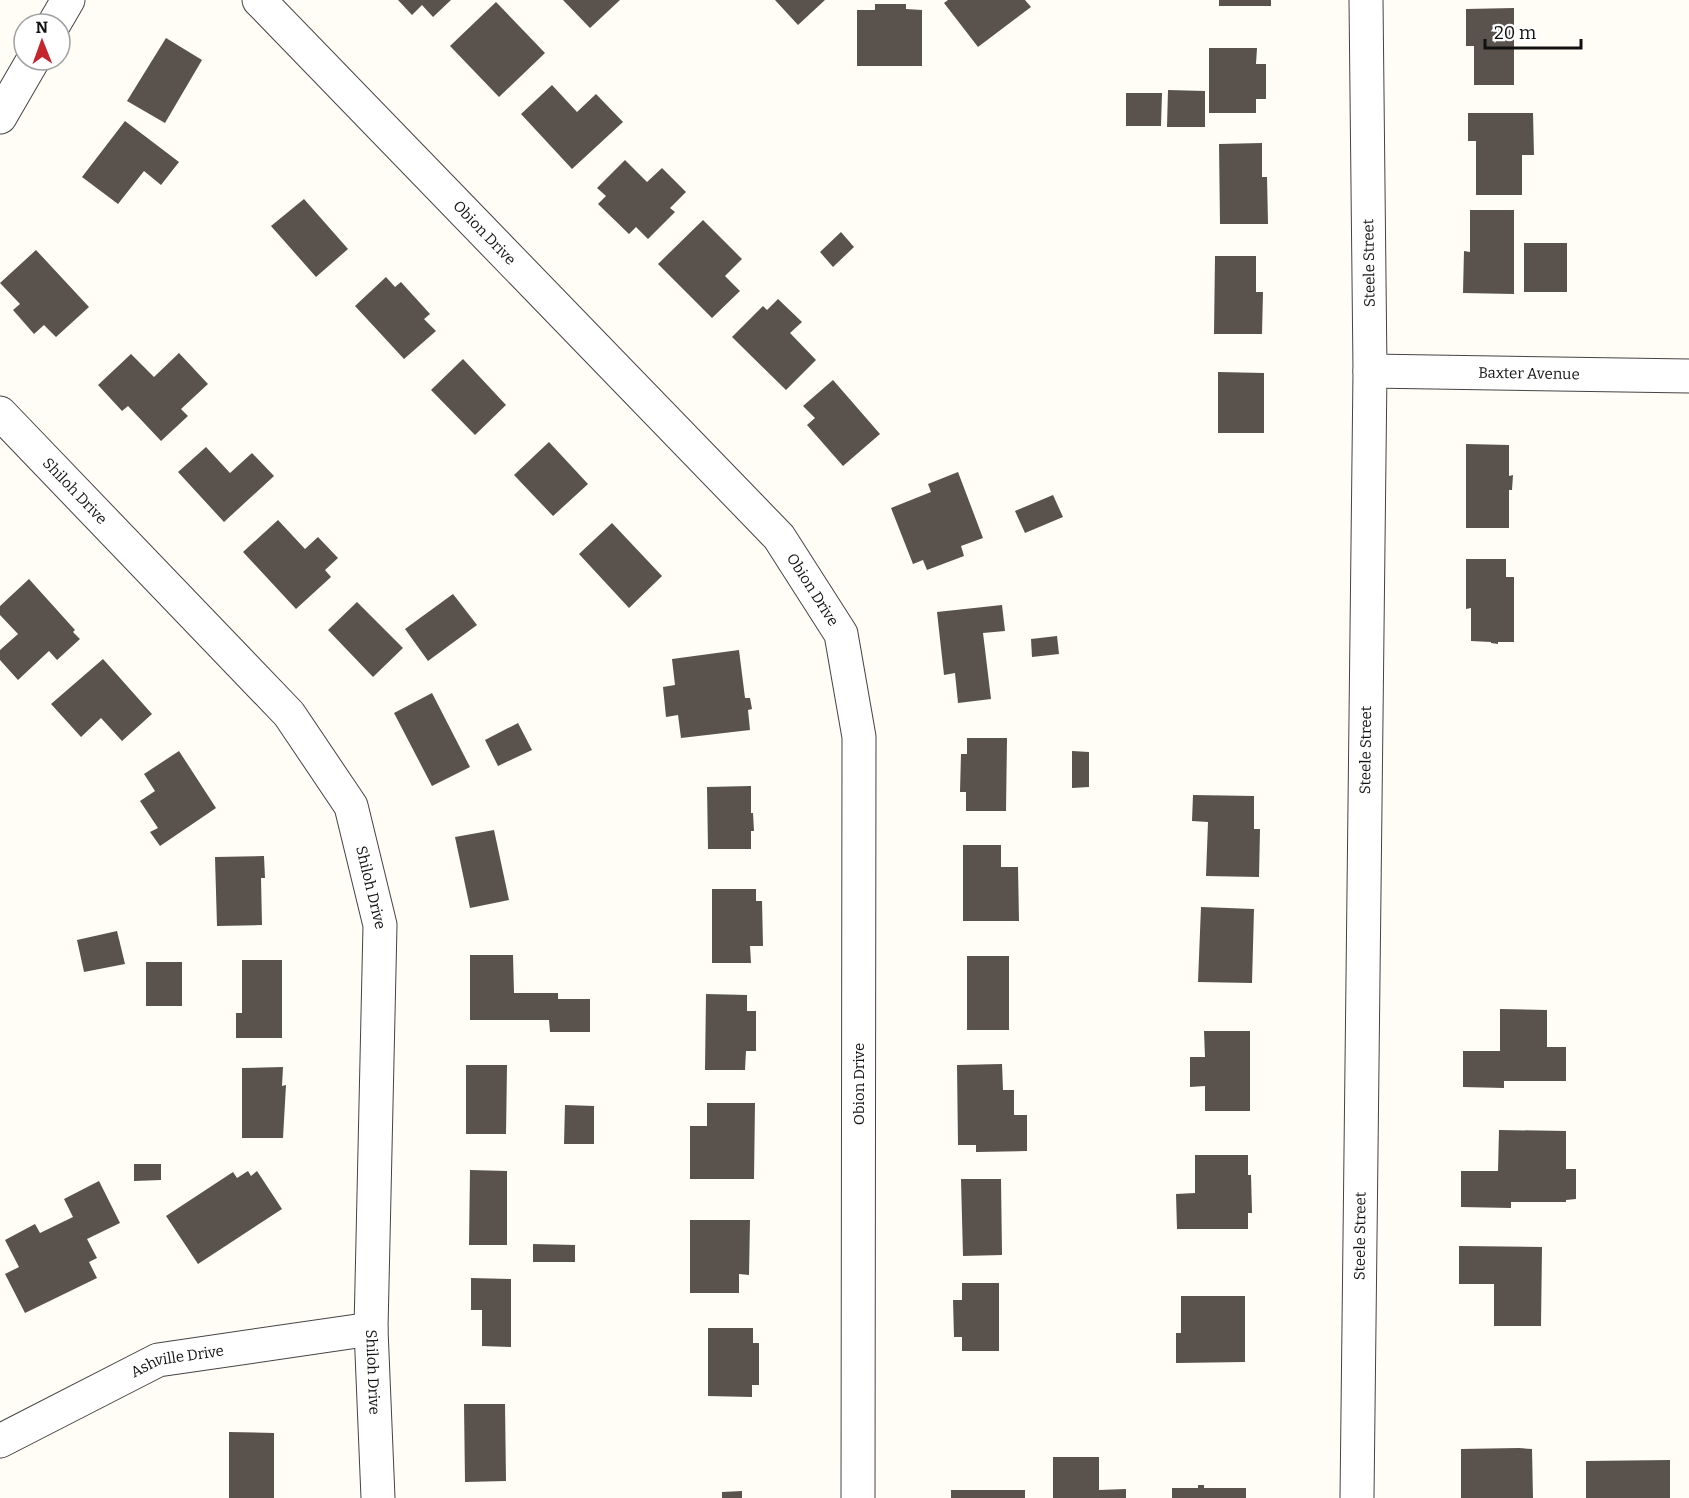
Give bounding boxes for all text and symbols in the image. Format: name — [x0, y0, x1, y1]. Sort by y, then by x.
north arrow — [12, 12, 72, 72]
scale bar — [1485, 12, 1581, 50]
text: N — [35, 18, 48, 37]
text: 20 m — [1494, 22, 1536, 44]
street label: Obion Drive — [449, 197, 520, 269]
street label: Steele Street — [1359, 218, 1379, 307]
street label: Baxter Avenue — [1478, 364, 1580, 383]
street label: Shiloh Drive — [39, 454, 111, 528]
street label: Obion Drive — [783, 550, 842, 629]
street label: Steele Street — [1356, 705, 1375, 794]
street label: Shiloh Drive — [352, 844, 390, 931]
street label: Obion Drive — [850, 1043, 868, 1125]
street label: Steele Street — [1351, 1191, 1370, 1280]
street label: Shiloh Drive — [362, 1329, 384, 1415]
street label: Ashville Drive — [128, 1342, 225, 1381]

